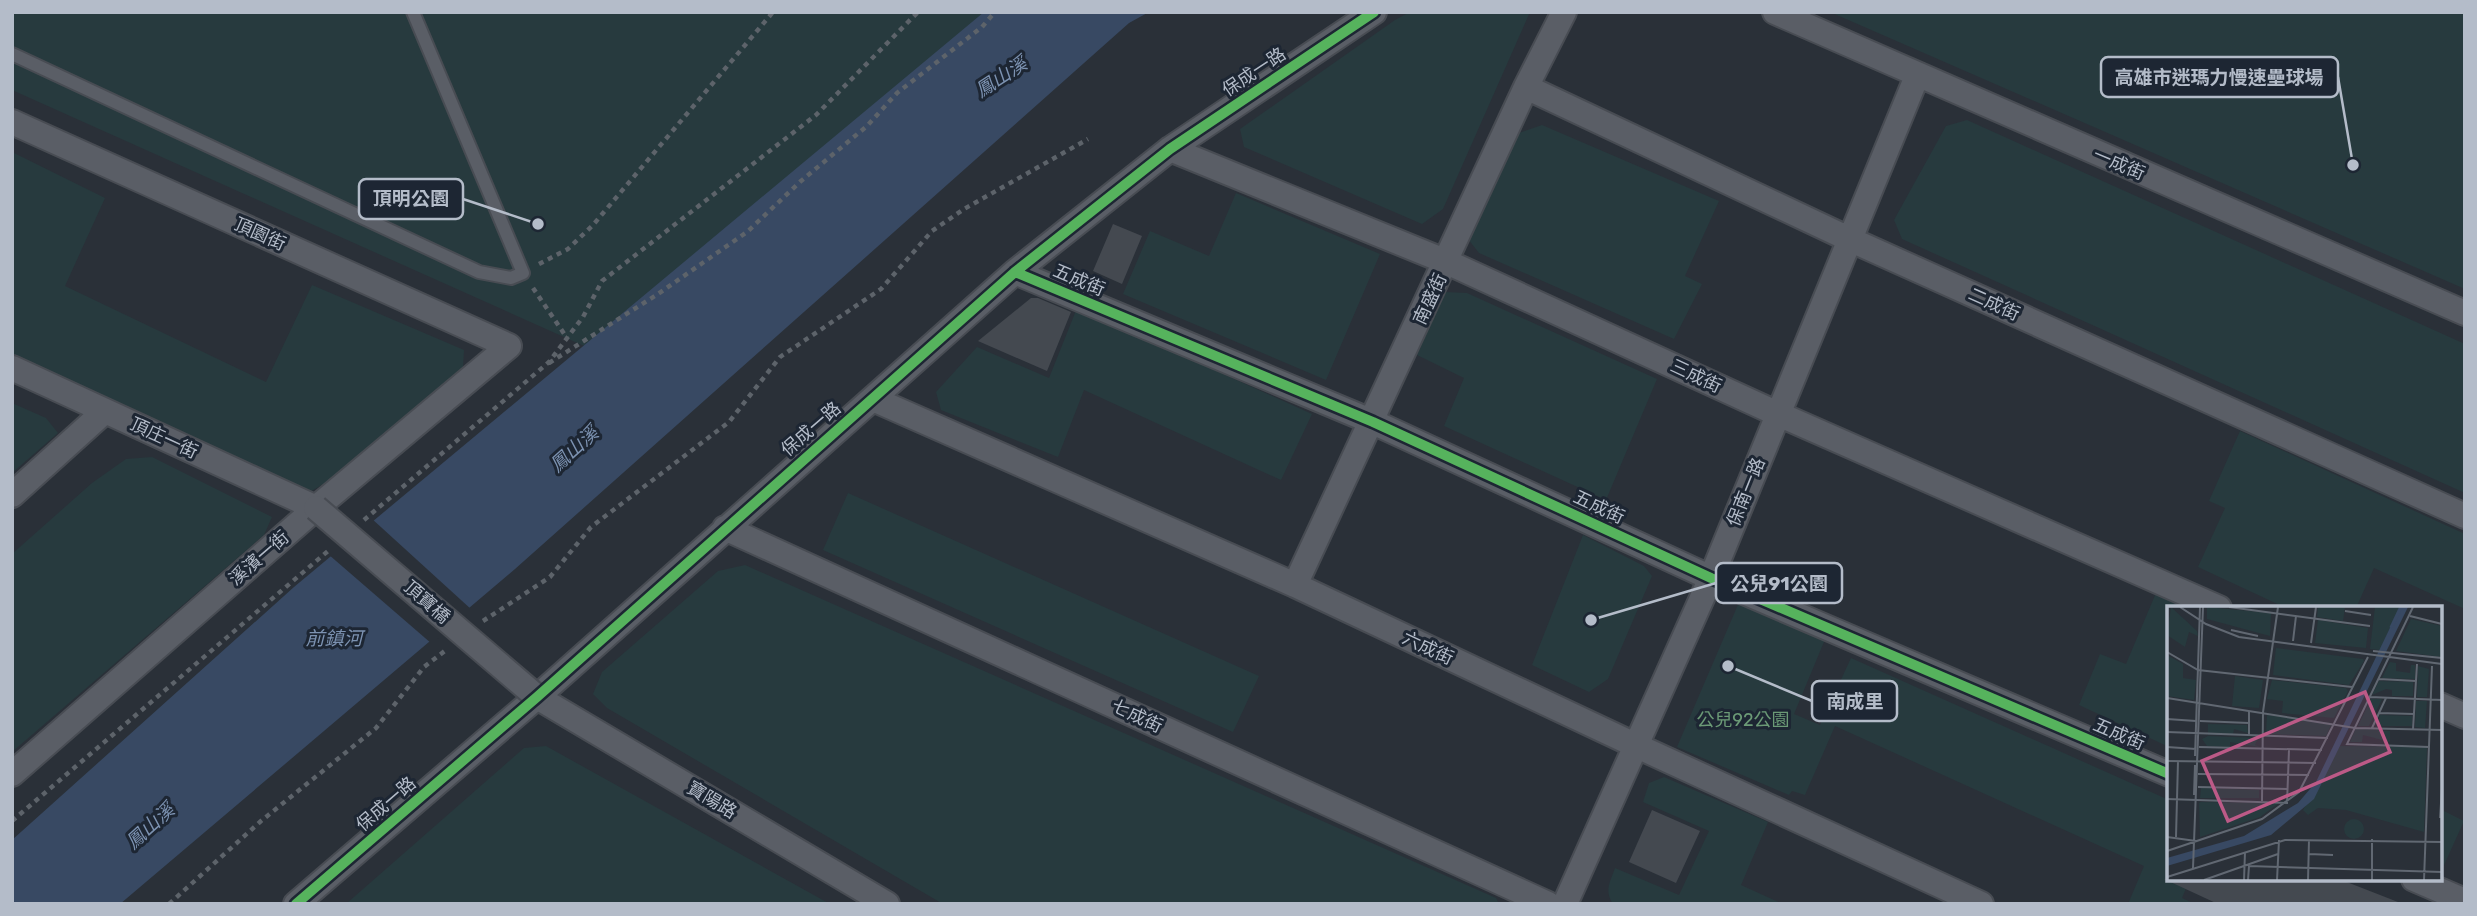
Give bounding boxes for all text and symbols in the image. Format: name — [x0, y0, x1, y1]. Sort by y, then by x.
street label: 保成一路 — [1218, 43, 1290, 101]
water label: 鳳山溪 — [971, 50, 1034, 102]
callout: 高雄市迷瑪力慢速壘球場 — [2101, 57, 2338, 97]
text: 高雄市迷瑪力慢速壘球場 — [2114, 66, 2324, 89]
street label: 一成街 — [2090, 143, 2148, 185]
callout: 頂明公園 — [359, 179, 463, 219]
text: 頂明公園 — [373, 187, 449, 210]
street label: 頂園街 — [231, 213, 289, 255]
street label: 五成街 — [1050, 259, 1108, 301]
street label: 南盛街 — [1409, 270, 1451, 328]
street label: 二成街 — [1965, 283, 2023, 325]
street label: 三成街 — [1667, 355, 1725, 397]
street label: 保成一路 — [777, 397, 845, 461]
street label: 頂庄一街 — [127, 413, 201, 463]
water label: 鳳山溪 — [545, 419, 605, 477]
street label: 保南一路 — [1722, 455, 1770, 529]
street label: 五成街 — [1570, 486, 1628, 528]
street label: 溪濱一街 — [225, 526, 293, 590]
callout: 公兒91公園 — [1716, 563, 1842, 603]
text: 公兒91公園 — [1730, 572, 1828, 595]
street label: 頂寶橋 — [399, 576, 455, 628]
inset map — [2167, 606, 2442, 881]
water label: 前鎮河 — [305, 627, 366, 650]
street label: 六成街 — [1399, 627, 1457, 669]
callout: 南成里 — [1812, 681, 1897, 721]
text: 南成里 — [1826, 690, 1884, 713]
street label: 七成街 — [1108, 695, 1166, 737]
park label: 公兒92公園 — [1696, 709, 1790, 731]
street label: 五成街 — [2090, 713, 2148, 755]
street label: 保成一路 — [352, 772, 420, 836]
street label: 寶陽路 — [683, 777, 741, 823]
water label: 鳳山溪 — [121, 796, 181, 854]

